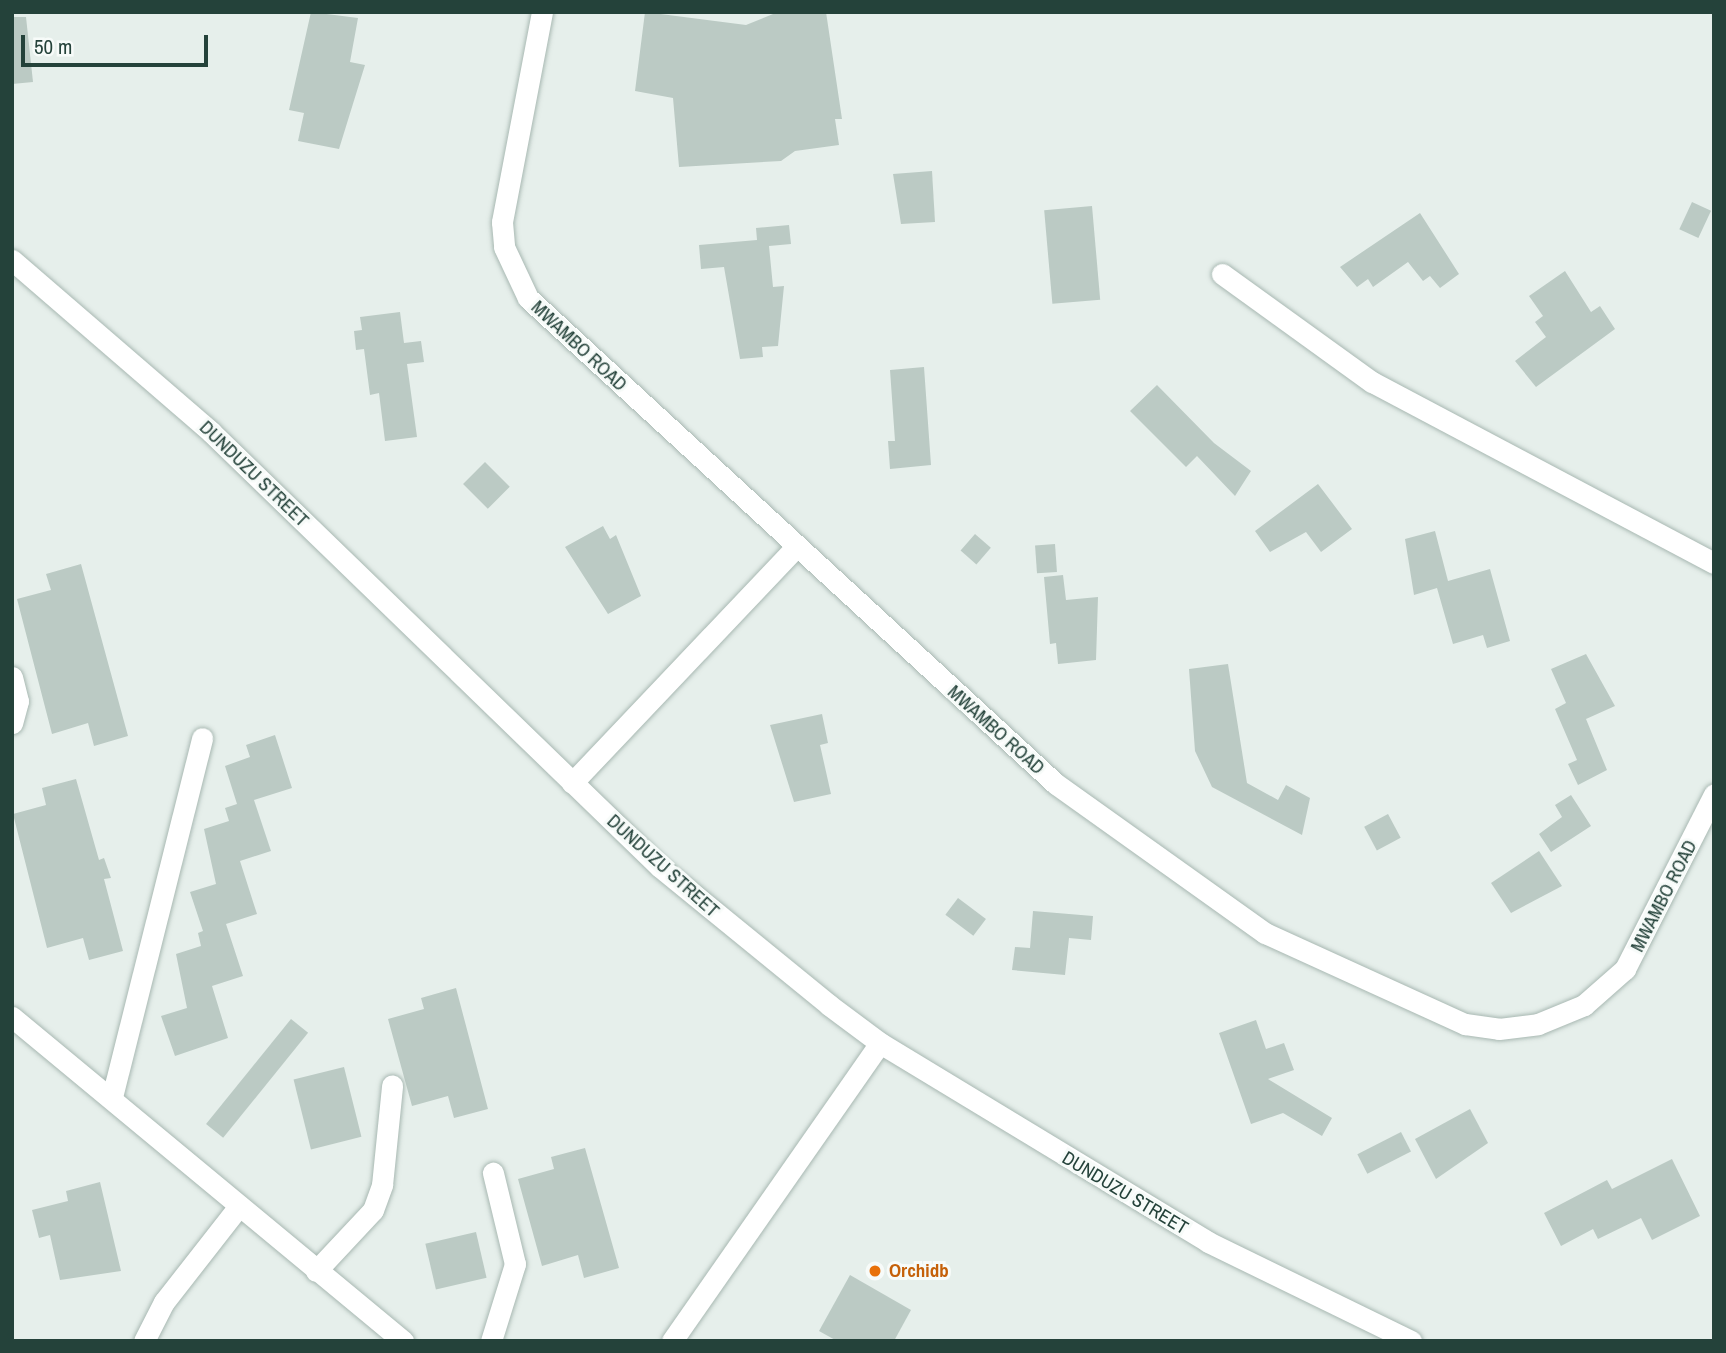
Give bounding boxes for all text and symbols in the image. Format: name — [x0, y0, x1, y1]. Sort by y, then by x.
scale bar — [24, 21, 212, 65]
text: 50 m — [34, 32, 72, 61]
street label: MWAMBO ROAD — [526, 296, 632, 396]
street label: DUNDUZU STREET — [195, 416, 313, 532]
street label: MWAMBO ROAD — [943, 681, 1049, 779]
street label: DUNDUZU STREET — [602, 810, 724, 922]
street label: MWAMBO ROAD — [1626, 836, 1702, 956]
street label: DUNDUZU STREET — [1058, 1146, 1192, 1240]
place label: Orchidb — [889, 1260, 949, 1282]
marker: Orchidb — [867, 1263, 883, 1279]

